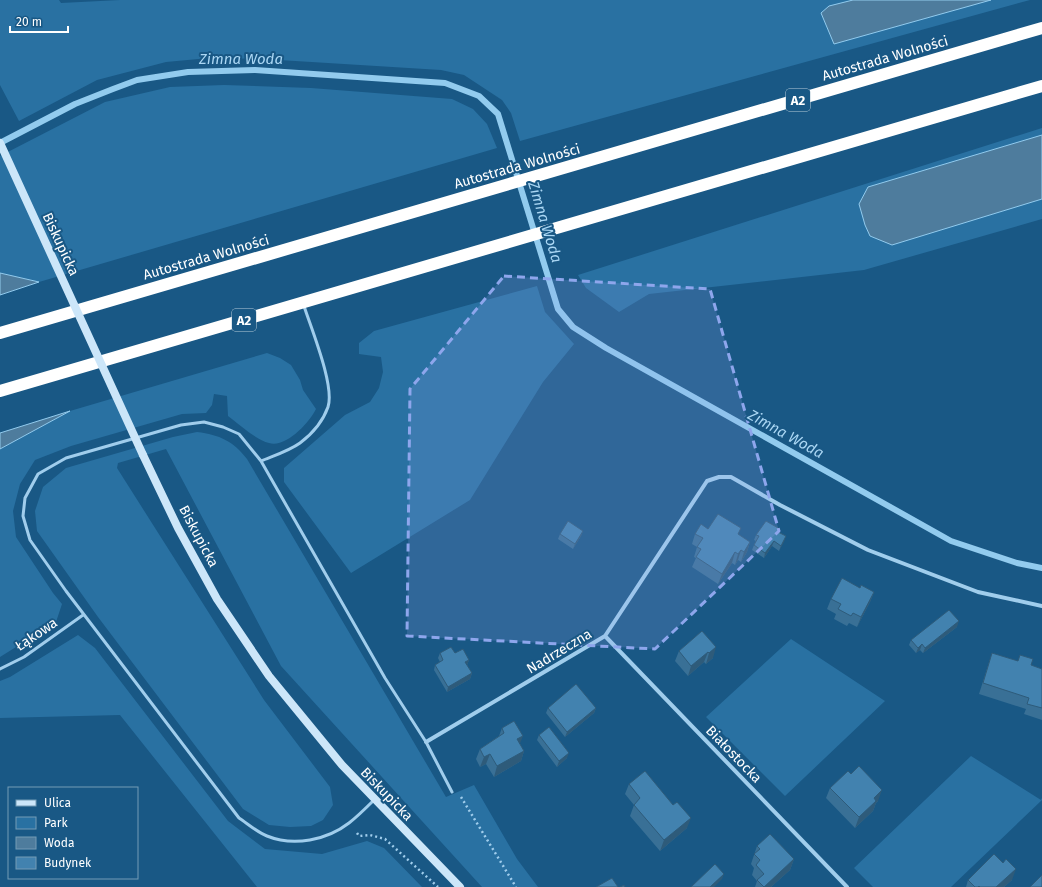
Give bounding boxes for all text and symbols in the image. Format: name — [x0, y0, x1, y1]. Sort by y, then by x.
scale bar — [10, 8, 68, 34]
text: 20 m — [16, 15, 42, 29]
street label: Autostrada Wolności — [820, 32, 950, 85]
water label: Zimna Woda — [198, 50, 283, 68]
road number: A2 — [786, 89, 810, 111]
street label: Autostrada Wolności — [452, 140, 582, 193]
water label: Zimna Woda — [524, 178, 566, 265]
street label: Biskupicka — [39, 210, 83, 279]
street label: Autostrada Wolności — [141, 231, 271, 284]
road number: A2 — [232, 309, 256, 331]
water label: Zimna Woda — [744, 405, 827, 462]
street label: Biskupicka — [175, 502, 222, 570]
street label: Łąkowa — [12, 614, 61, 655]
street label: Nadrzeczna — [524, 625, 595, 678]
street label: Białostocka — [702, 722, 765, 787]
street label: Biskupicka — [357, 764, 416, 825]
legend — [8, 787, 138, 879]
text: Ulica — [44, 796, 71, 810]
text: Park — [44, 816, 68, 830]
text: Woda — [44, 836, 75, 850]
text: Budynek — [44, 856, 92, 870]

